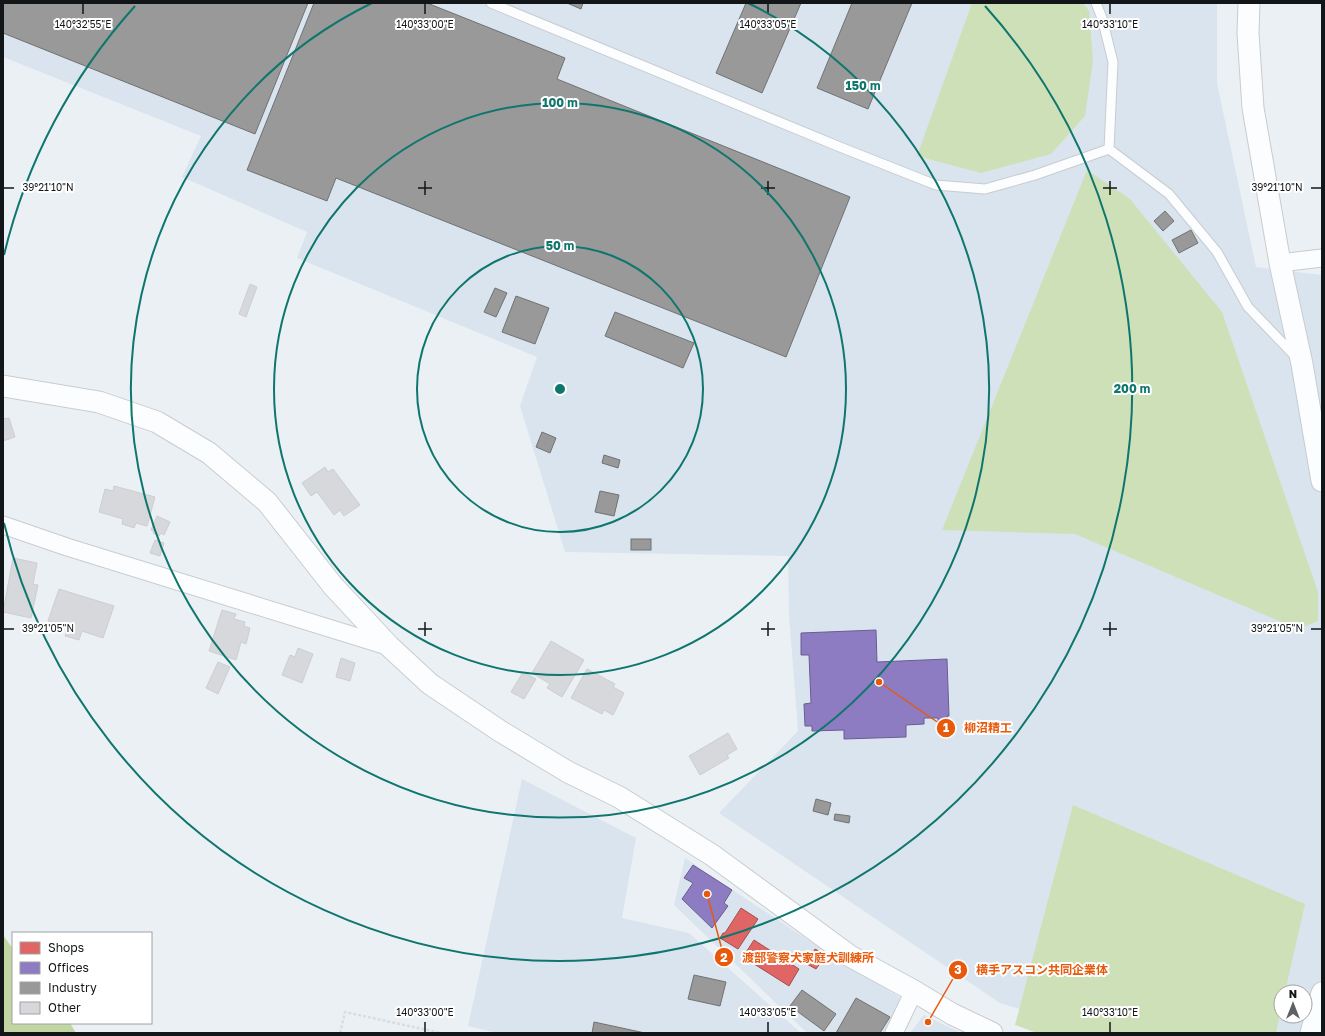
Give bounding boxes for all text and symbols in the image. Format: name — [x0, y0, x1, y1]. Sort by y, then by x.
text: 140°32'55"E — [55, 18, 111, 30]
text: 140°33'00"E — [396, 18, 454, 30]
text: 140°33'05"E — [740, 18, 796, 30]
text: 140°33'10"E — [1082, 18, 1138, 30]
text: 150 m — [846, 78, 880, 93]
text: 100 m — [542, 95, 578, 110]
text: 39°21'10"N — [22, 181, 74, 193]
text: 39°21'10"N — [1251, 181, 1303, 193]
text: 50 m — [546, 238, 574, 253]
text: 200 m — [1114, 381, 1150, 396]
centre of rings — [553, 382, 567, 396]
text: 39°21'05"N — [22, 622, 74, 634]
text: 39°21'05"N — [1251, 622, 1303, 634]
callout: 柳沼精工 — [936, 716, 1020, 740]
text: 1 — [943, 720, 949, 735]
text: 柳沼精工 — [964, 720, 1012, 735]
legend — [12, 932, 152, 1024]
text: Shops — [48, 940, 84, 955]
callout: 渡部警察犬家庭犬訓練所 — [714, 945, 882, 969]
text: 2 — [720, 950, 728, 965]
text: 渡部警察犬家庭犬訓練所 — [742, 950, 874, 965]
callout: 横手アスコン共同企業体 — [948, 958, 1116, 982]
text: Offices — [48, 960, 89, 975]
text: 3 — [954, 962, 962, 977]
text: 横手アスコン共同企業体 — [976, 962, 1108, 977]
text: Industry — [48, 980, 97, 995]
north arrow — [1273, 984, 1313, 1024]
text: N — [1289, 987, 1297, 1000]
text: Other — [48, 1000, 81, 1015]
text: 140°33'00"E — [396, 1006, 454, 1018]
text: 140°33'05"E — [740, 1006, 796, 1018]
text: 140°33'10"E — [1082, 1006, 1138, 1018]

